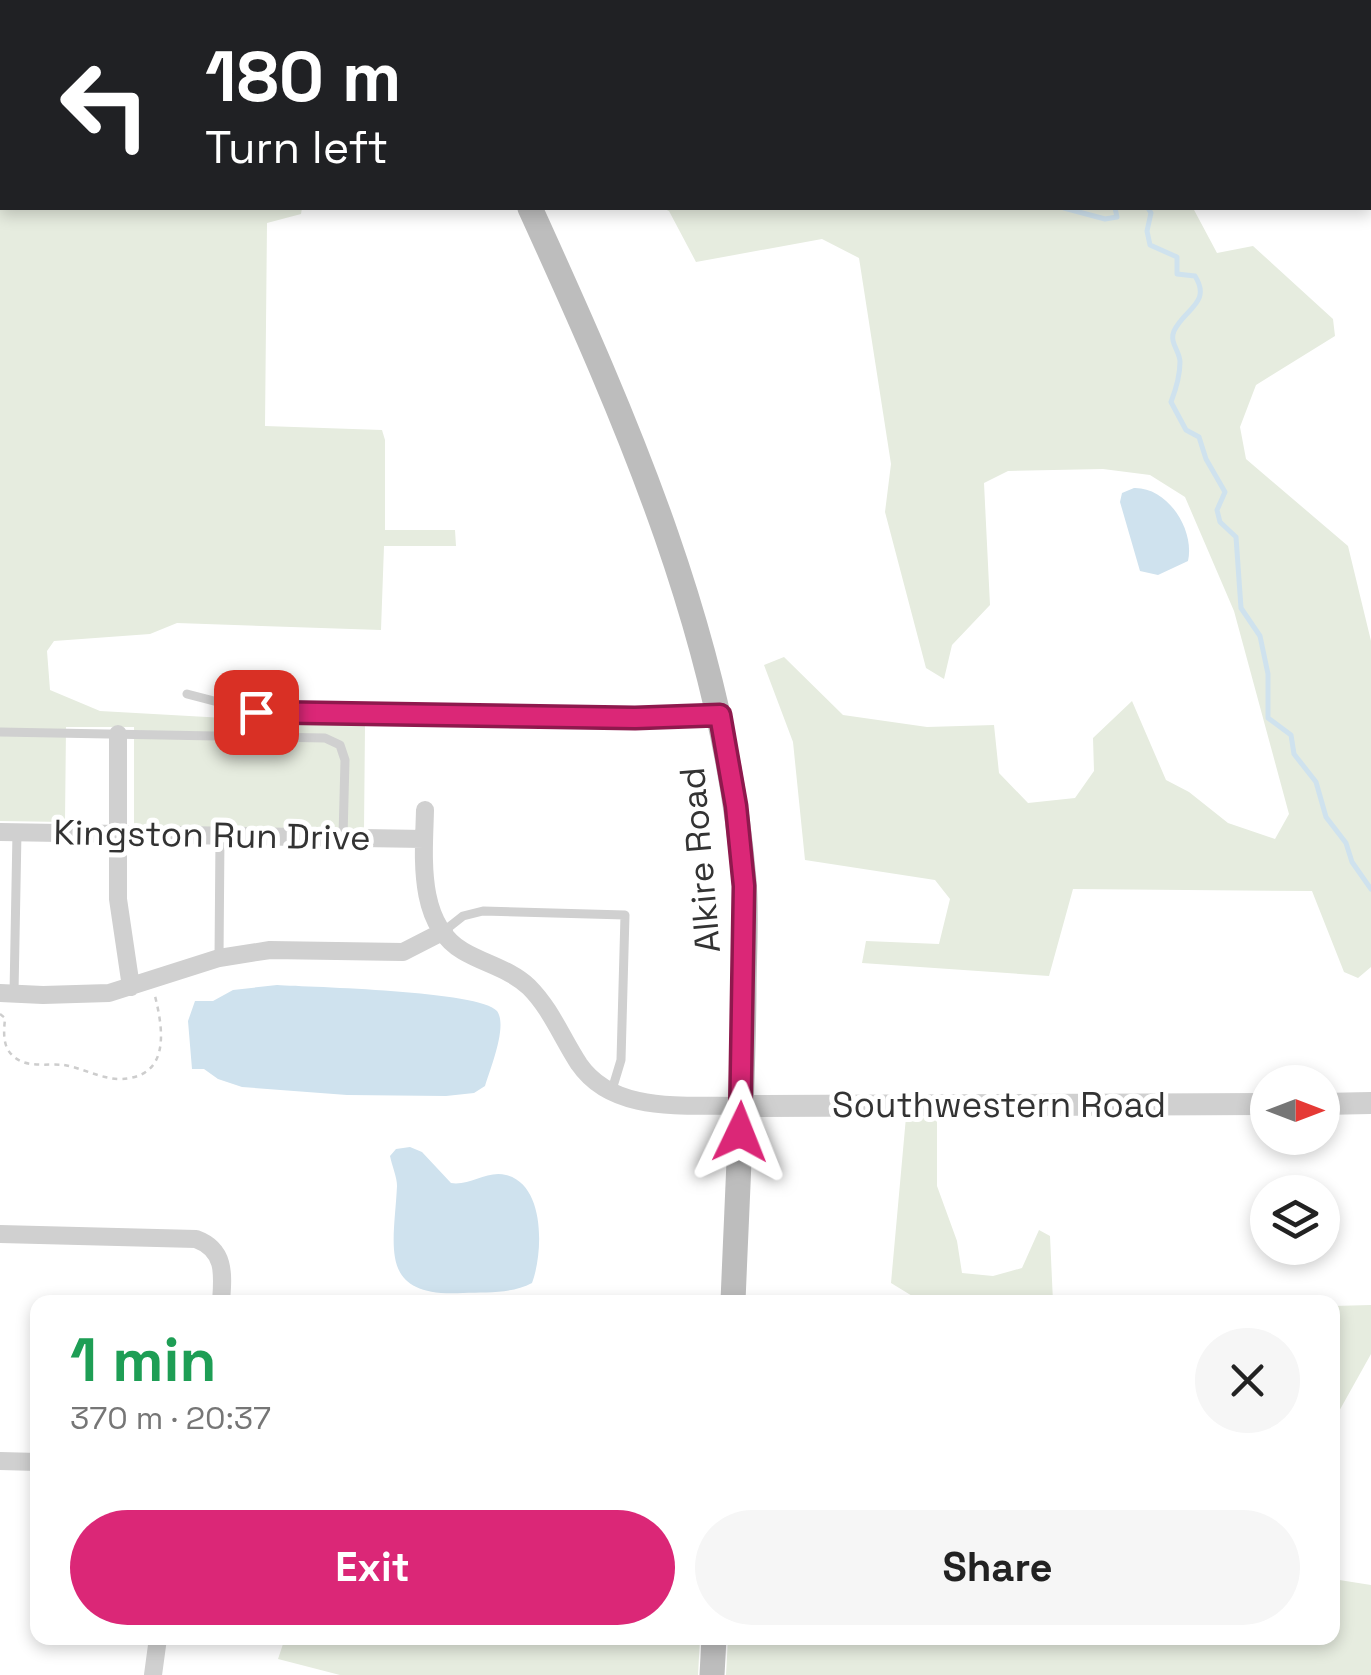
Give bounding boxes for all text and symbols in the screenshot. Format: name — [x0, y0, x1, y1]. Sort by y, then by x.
text: 180 m — [205, 32, 402, 121]
icon: left — [40, 40, 170, 170]
text: Turn left — [205, 119, 388, 176]
pin — [214, 670, 299, 755]
icon: arrive — [229, 685, 284, 740]
street label: Alkire Road — [670, 765, 730, 955]
street label: Kingston Run Drive — [53, 810, 371, 860]
north arrow — [1250, 1065, 1340, 1155]
map controls — [1250, 1065, 1340, 1265]
position arrow — [688, 1080, 792, 1184]
street label: Southwestern Road — [832, 1083, 1166, 1127]
button: layers — [1250, 1175, 1340, 1265]
text: 1 min — [70, 1322, 217, 1399]
button: close — [1195, 1328, 1300, 1433]
text: 370 m · 20:37 — [70, 1398, 271, 1438]
button: Exit — [70, 1510, 675, 1625]
button: Share — [695, 1510, 1300, 1625]

